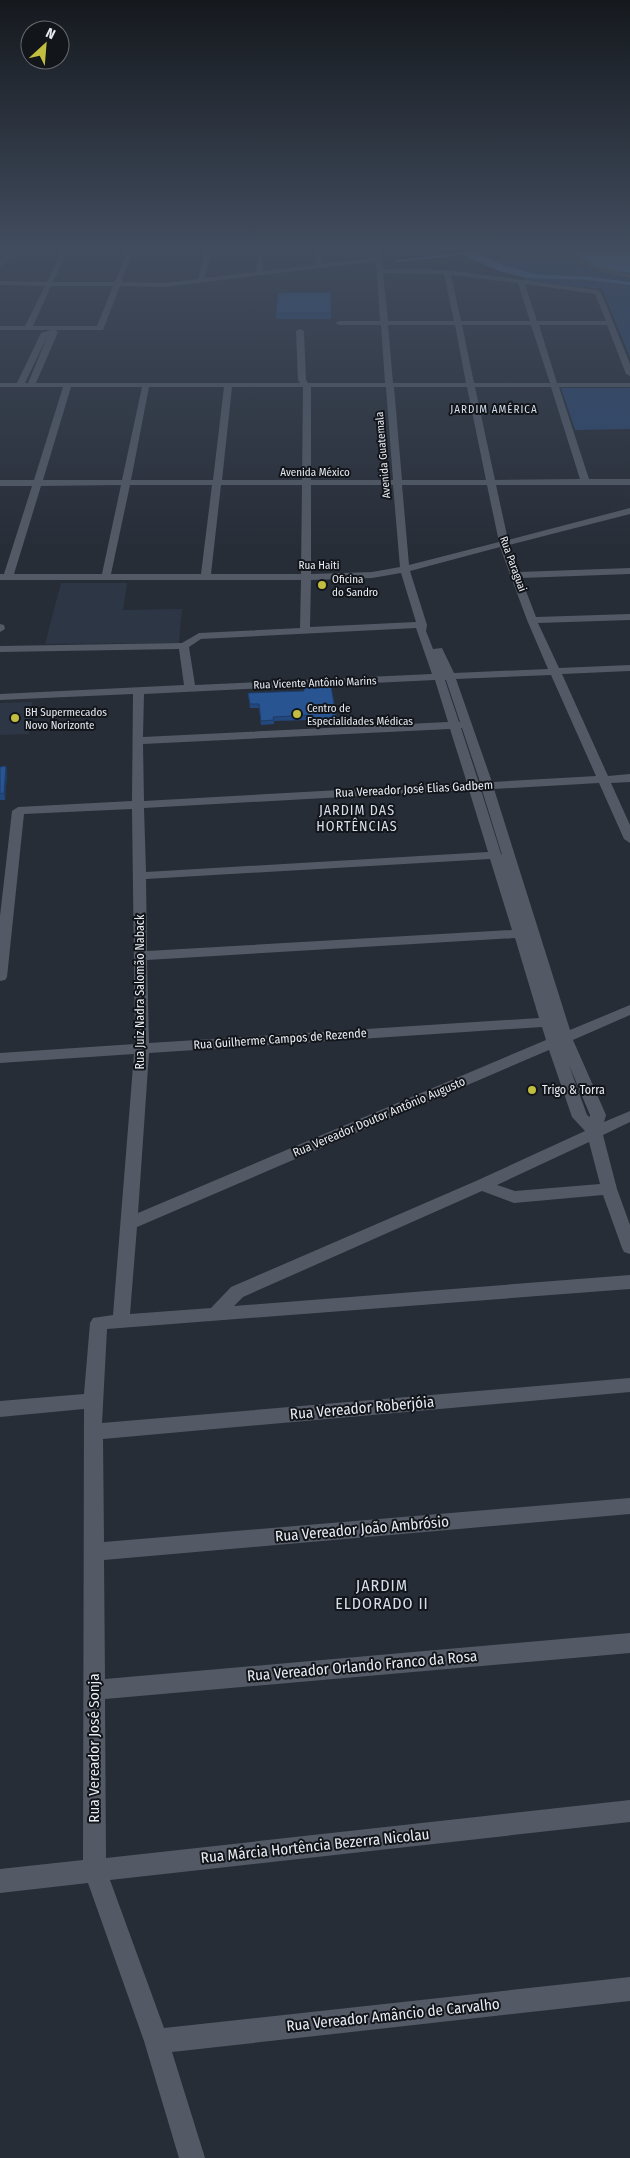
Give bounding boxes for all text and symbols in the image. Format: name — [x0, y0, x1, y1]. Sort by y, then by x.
north arrow — [20, 20, 70, 70]
text: N — [43, 24, 58, 43]
district label: JARDIM AMÉRICA — [450, 402, 538, 416]
street label: Avenida Guatemala — [373, 411, 393, 499]
street label: Avenida México — [280, 466, 350, 479]
street label: Rua Paraguai — [497, 535, 529, 594]
street label: Rua Haiti — [299, 559, 340, 572]
place label: Oficina do Sandro — [332, 573, 378, 599]
marker: Oficina do Sandro — [316, 579, 328, 591]
street label: Rua Vicente Antônio Marins — [253, 674, 377, 692]
place label: Centro de Especialidades Médicas — [307, 702, 413, 728]
place label: BH Supermecados Novo Norizonte — [25, 706, 107, 732]
marker: Centro de Especialidades Médicas — [291, 708, 303, 720]
marker: BH Supermecados Novo Norizonte — [9, 712, 21, 724]
street label: Rua Vereador José Elias Gadbem — [335, 778, 493, 800]
district label: JARDIM DAS HORTÊNCIAS — [316, 802, 398, 835]
street label: Rua Juiz Nadra Salomão Naback — [133, 914, 147, 1070]
street label: Rua Guilherme Campos de Rezende — [193, 1026, 367, 1052]
street label: Rua Vereador Doutor Antônio Augusto — [291, 1074, 467, 1160]
place label: Trigo & Torra — [542, 1083, 605, 1097]
marker: Trigo & Torra — [526, 1084, 538, 1096]
street label: Rua Vereador Roberjóia — [289, 1393, 435, 1423]
street label: Rua Vereador João Ambrósio — [274, 1512, 450, 1546]
district label: JARDIM ELDORADO II — [335, 1576, 429, 1613]
street label: Rua Vereador Orlando Franco da Rosa — [246, 1647, 478, 1685]
street label: Rua Vereador José Sonja — [85, 1673, 103, 1823]
street label: Rua Márcia Hortência Bezerra Nicolau — [200, 1825, 430, 1867]
street label: Rua Vereador Amâncio de Carvalho — [285, 1995, 501, 2035]

